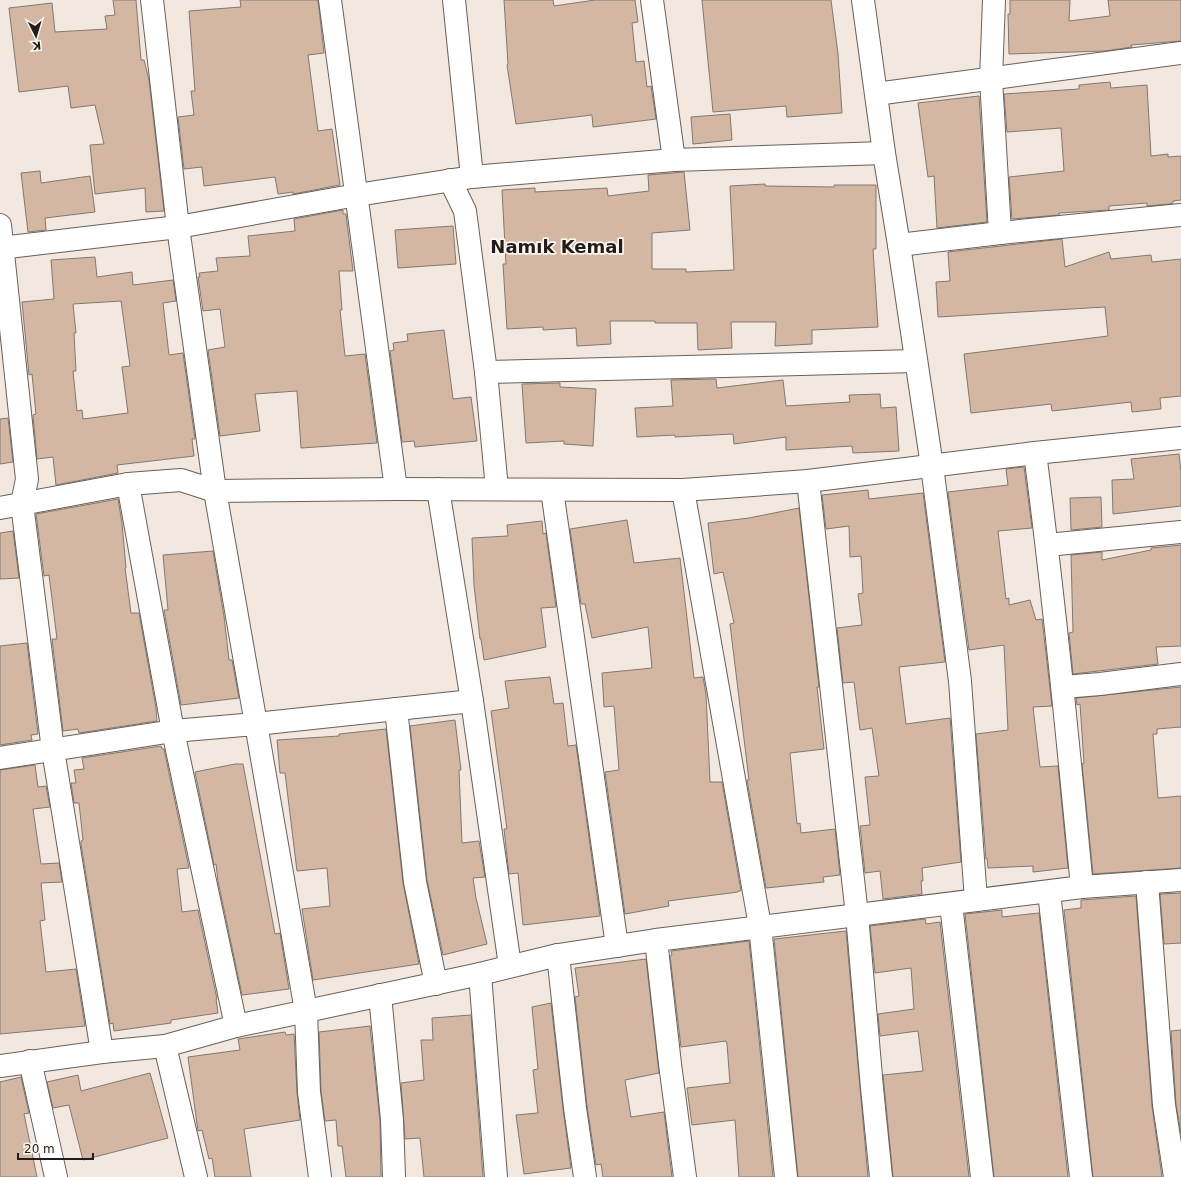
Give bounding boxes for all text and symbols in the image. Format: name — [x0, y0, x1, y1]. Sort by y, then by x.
north arrow — [16, 16, 56, 56]
text: K — [32, 39, 42, 52]
district label: Namık Kemal — [490, 236, 624, 257]
scale bar — [18, 1135, 93, 1161]
text: 20 m — [24, 1142, 55, 1156]

